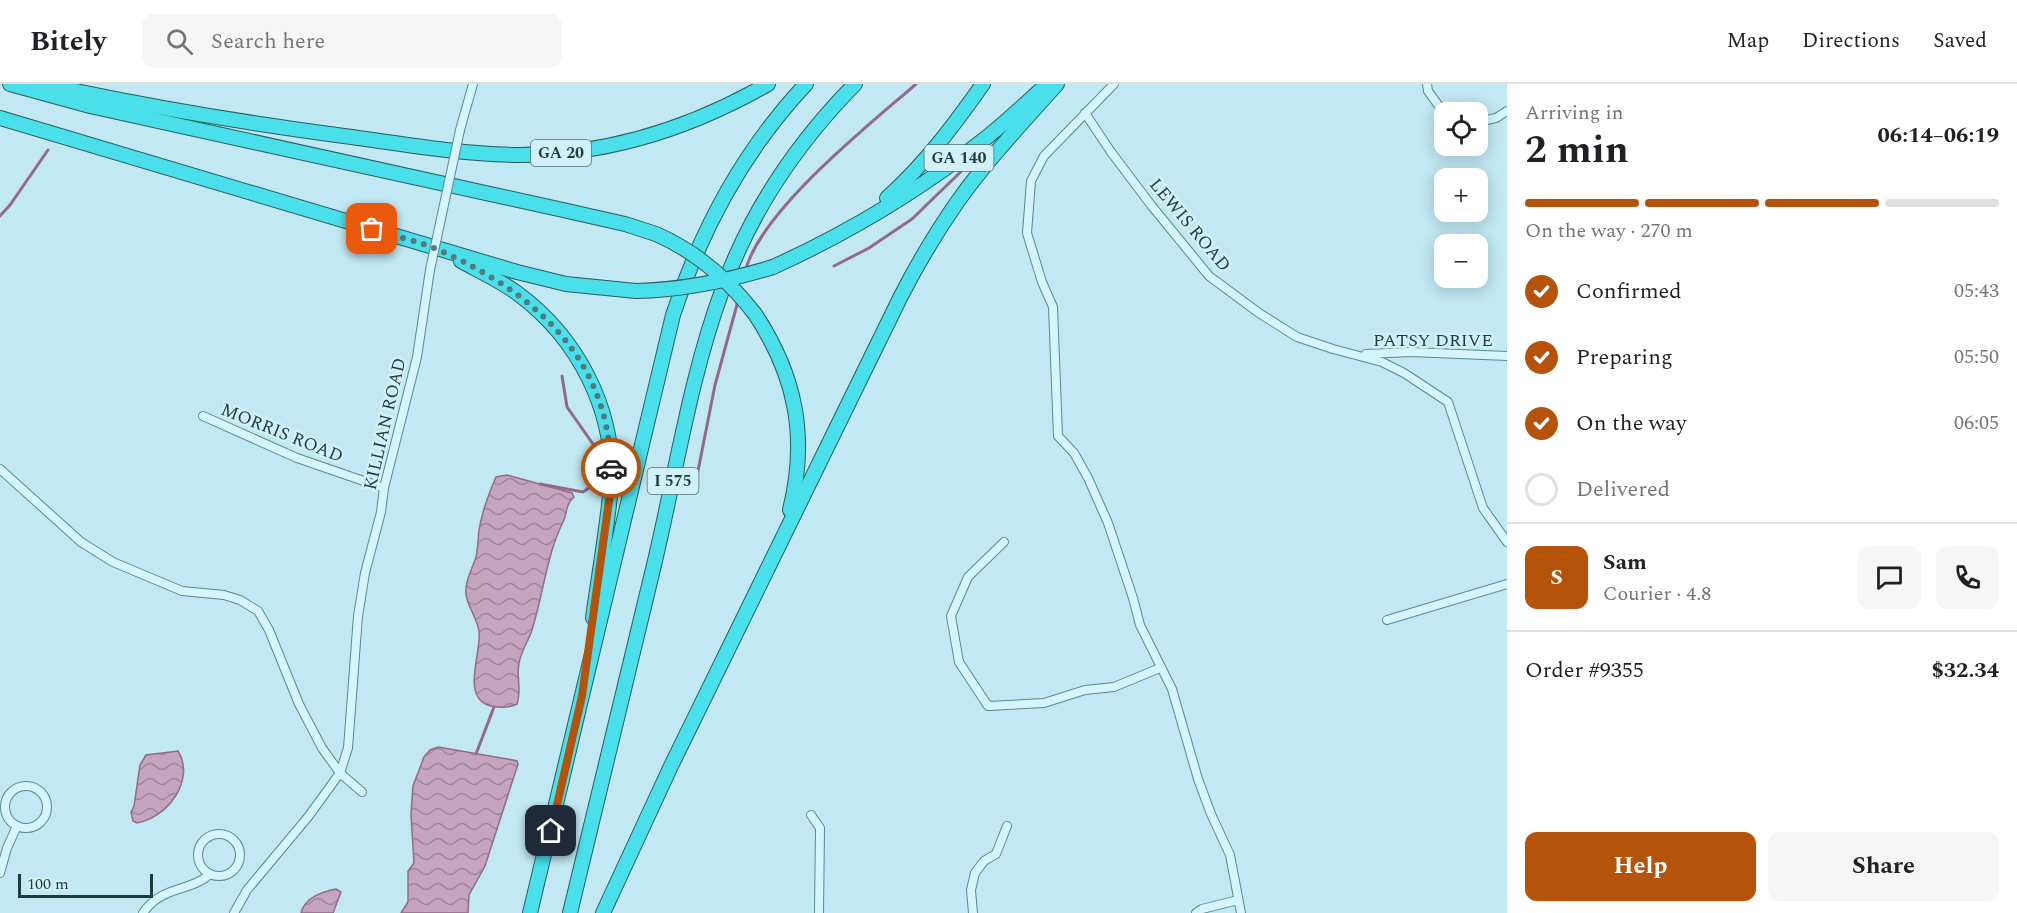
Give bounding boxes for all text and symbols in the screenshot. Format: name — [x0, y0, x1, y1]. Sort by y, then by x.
search box — [142, 14, 562, 68]
text: Bitely — [30, 20, 106, 63]
icon: search — [163, 25, 196, 58]
text: Search here — [211, 25, 325, 58]
text: Map — [1727, 25, 1769, 57]
text: Directions — [1802, 25, 1900, 57]
text: Saved — [1933, 25, 1987, 57]
text: Arriving in — [1525, 98, 1623, 128]
map controls — [1434, 102, 1488, 288]
button: locate — [1434, 102, 1488, 156]
text: 06:14–06:19 — [1877, 119, 1999, 152]
text: 2 min — [1525, 121, 1629, 180]
road number: GA 20 — [531, 140, 591, 166]
road number: GA 140 — [924, 145, 994, 171]
button: + — [1434, 168, 1488, 222]
street label: LEWIS ROAD — [1143, 172, 1237, 278]
pin — [346, 203, 397, 254]
icon: bag — [355, 212, 388, 245]
text: On the way · 270 m — [1525, 216, 1693, 246]
button: − — [1434, 234, 1488, 288]
icon: check — [1525, 275, 1558, 308]
text: Confirmed — [1576, 275, 1682, 308]
text: 05:43 — [1954, 276, 1999, 306]
street label: PATSY DRIVE — [1373, 327, 1493, 354]
icon: check — [1525, 341, 1558, 374]
text: Preparing — [1576, 341, 1673, 374]
text: 05:50 — [1954, 342, 1999, 372]
street label: KILLIAN ROAD — [357, 355, 413, 493]
street label: MORRIS ROAD — [217, 396, 347, 470]
icon: check — [1525, 407, 1558, 440]
text: On the way — [1576, 407, 1687, 440]
text: 06:05 — [1954, 408, 1999, 438]
courier — [581, 438, 641, 498]
icon: car — [595, 452, 628, 485]
road number: I 575 — [648, 468, 698, 494]
text: Delivered — [1576, 473, 1670, 506]
text: Sam — [1603, 546, 1647, 579]
button: chat — [1858, 546, 1921, 609]
button: phone — [1936, 546, 1999, 609]
text: S — [1550, 561, 1563, 594]
text: Courier · 4.8 — [1603, 579, 1711, 609]
text: Order #9355 — [1525, 654, 1644, 687]
text: $32.34 — [1931, 654, 1999, 687]
pin — [525, 805, 576, 856]
icon: home — [534, 814, 567, 847]
button: Help — [1525, 832, 1756, 901]
button: Share — [1768, 832, 1999, 901]
scale bar — [18, 871, 153, 898]
text: 100 m — [27, 872, 69, 896]

